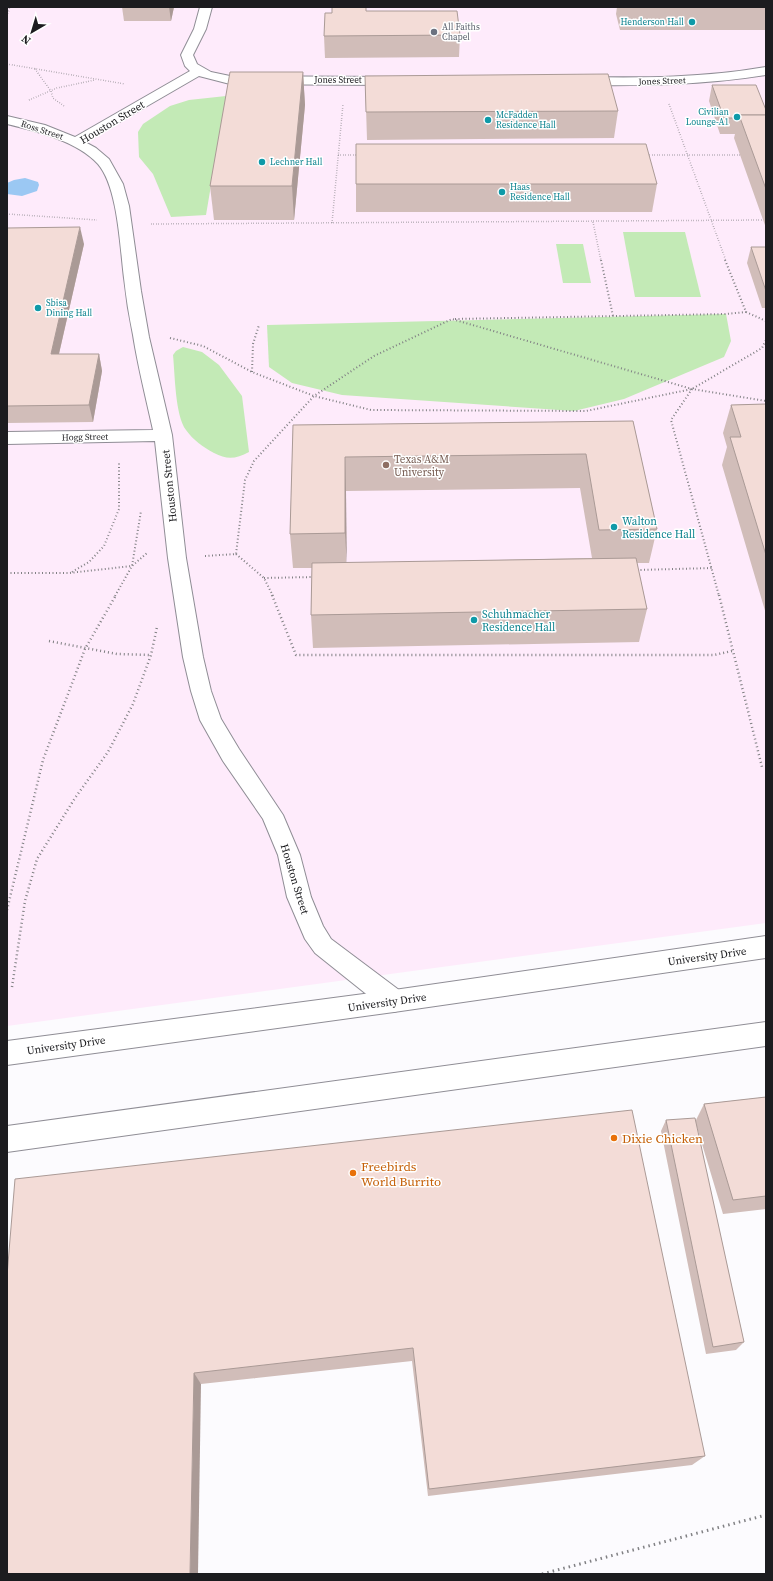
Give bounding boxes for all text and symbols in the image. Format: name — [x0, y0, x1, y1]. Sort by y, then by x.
north arrow — [12, 12, 52, 52]
place label: Henderson Hall — [620, 16, 684, 28]
marker: Henderson Hall — [687, 17, 697, 27]
place label: All Faiths Chapel — [442, 21, 480, 43]
marker: All Faiths Chapel — [429, 27, 439, 37]
text: N — [18, 31, 34, 48]
street label: Jones Street — [313, 74, 362, 86]
street label: Jones Street — [637, 74, 686, 88]
street label: Houston Street — [77, 97, 148, 148]
place label: Civilian Lounge-A1 — [686, 106, 730, 128]
place label: McFadden Residence Hall — [496, 109, 556, 131]
marker: Civilian Lounge-A1 — [732, 112, 742, 122]
marker: McFadden Residence Hall — [483, 115, 493, 125]
street label: Ross Street — [19, 118, 65, 143]
place label: Lechner Hall — [270, 156, 323, 168]
marker: Lechner Hall — [257, 157, 267, 167]
place label: Haas Residence Hall — [510, 181, 570, 203]
marker: Haas Residence Hall — [497, 187, 507, 197]
place label: Sbisa Dining Hall — [46, 297, 93, 319]
marker: Sbisa Dining Hall — [33, 303, 43, 313]
street label: Hogg Street — [62, 431, 108, 443]
street label: Houston Street — [158, 449, 181, 523]
place label: Texas A&M University — [394, 452, 449, 480]
marker: Texas A&M University — [381, 460, 391, 470]
place label: Walton Residence Hall — [622, 514, 695, 542]
marker: Walton Residence Hall — [609, 522, 619, 532]
place label: Schuhmacher Residence Hall — [482, 607, 555, 635]
marker: Schuhmacher Residence Hall — [469, 615, 479, 625]
street label: Houston Street — [277, 842, 312, 917]
street label: University Drive — [667, 943, 748, 969]
street label: University Drive — [347, 989, 428, 1015]
street label: University Drive — [26, 1032, 107, 1058]
place label: Dixie Chicken — [622, 1130, 703, 1147]
marker: Dixie Chicken — [609, 1133, 619, 1143]
place label: Freebirds World Burrito — [361, 1158, 441, 1190]
marker: Freebirds World Burrito — [348, 1168, 358, 1178]

